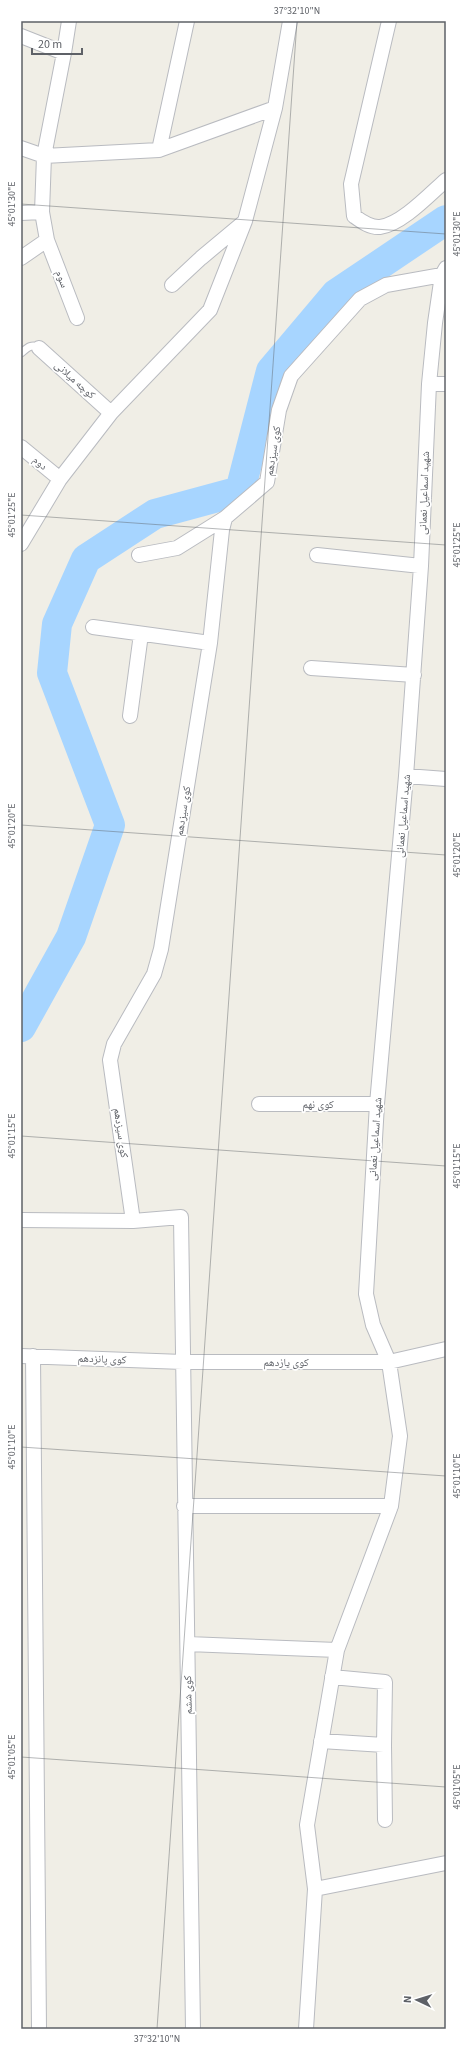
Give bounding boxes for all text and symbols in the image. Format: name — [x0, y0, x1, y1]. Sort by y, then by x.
text: 37°32'10"N — [274, 4, 320, 18]
scale bar — [32, 30, 82, 56]
text: 20 m — [38, 36, 62, 53]
text: 45°01'30"E — [5, 181, 19, 227]
text: 45°01'30"E — [450, 211, 464, 257]
street label: سوم — [52, 268, 72, 290]
street label: کوچه میلانی — [51, 358, 99, 403]
street label: کوی سیزدهم — [262, 425, 284, 477]
street label: شهید اسماعیل نعمانی — [415, 451, 433, 535]
street label: دوم — [29, 452, 51, 474]
text: 45°01'25"E — [5, 492, 19, 538]
text: 45°01'25"E — [450, 522, 464, 568]
street label: شهید اسماعیل نعمانی — [392, 774, 414, 858]
street label: کوی سیزدهم — [172, 785, 194, 837]
text: 45°01'20"E — [5, 803, 19, 849]
text: 45°01'20"E — [450, 832, 464, 878]
street label: کوی نهم — [302, 1097, 334, 1112]
street label: شهید اسماعیل نعمانی — [365, 1097, 385, 1181]
street label: کوی سیزدهم — [110, 1107, 132, 1159]
text: 45°01'15"E — [5, 1113, 19, 1159]
text: 45°01'15"E — [450, 1143, 464, 1189]
street label: کوی پانزدهم — [77, 1351, 127, 1367]
street label: کوی یازدهم — [263, 1355, 309, 1370]
text: 45°01'10"E — [5, 1424, 19, 1470]
text: 45°01'10"E — [450, 1453, 464, 1499]
street label: کوی ششم — [180, 1675, 196, 1715]
text: 45°01'05"E — [5, 1734, 19, 1780]
text: 45°01'05"E — [450, 1764, 464, 1810]
north arrow — [397, 1980, 437, 2020]
text: N — [400, 1995, 415, 2004]
text: 37°32'10"N — [134, 2032, 180, 2046]

